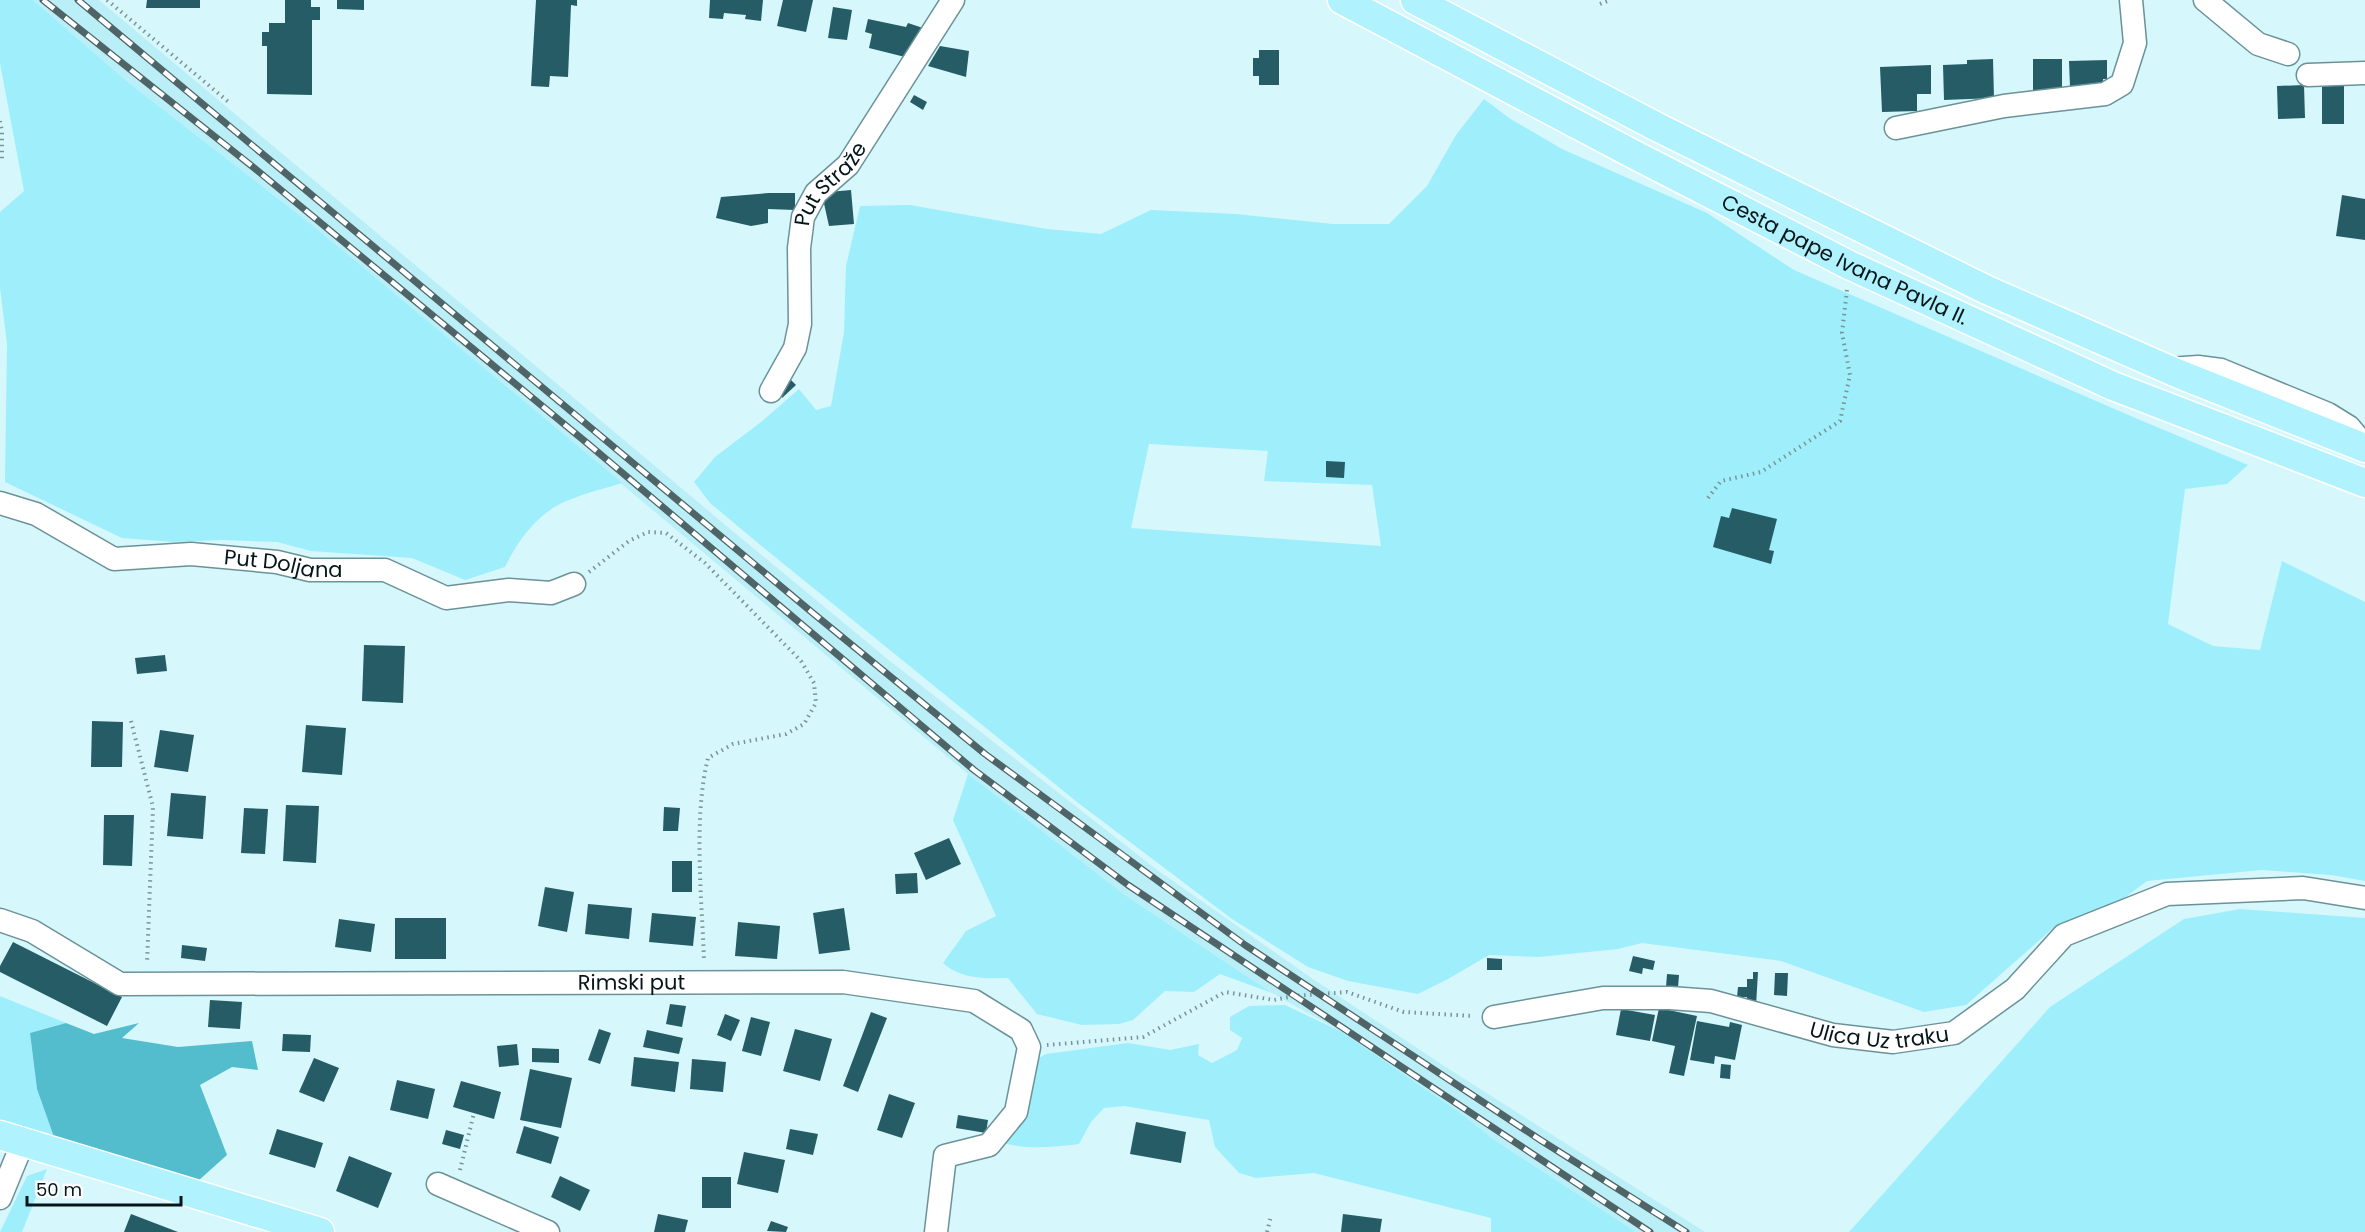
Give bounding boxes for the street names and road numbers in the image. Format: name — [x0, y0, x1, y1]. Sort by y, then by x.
street label: Put Straže — [787, 136, 873, 228]
street label: Cesta pape Ivana Pavla II. — [1717, 187, 1973, 332]
street label: Put Doljana — [223, 542, 343, 585]
street label: Rimski put — [578, 967, 685, 997]
street label: Ulica Uz traku — [1806, 1014, 1951, 1056]

